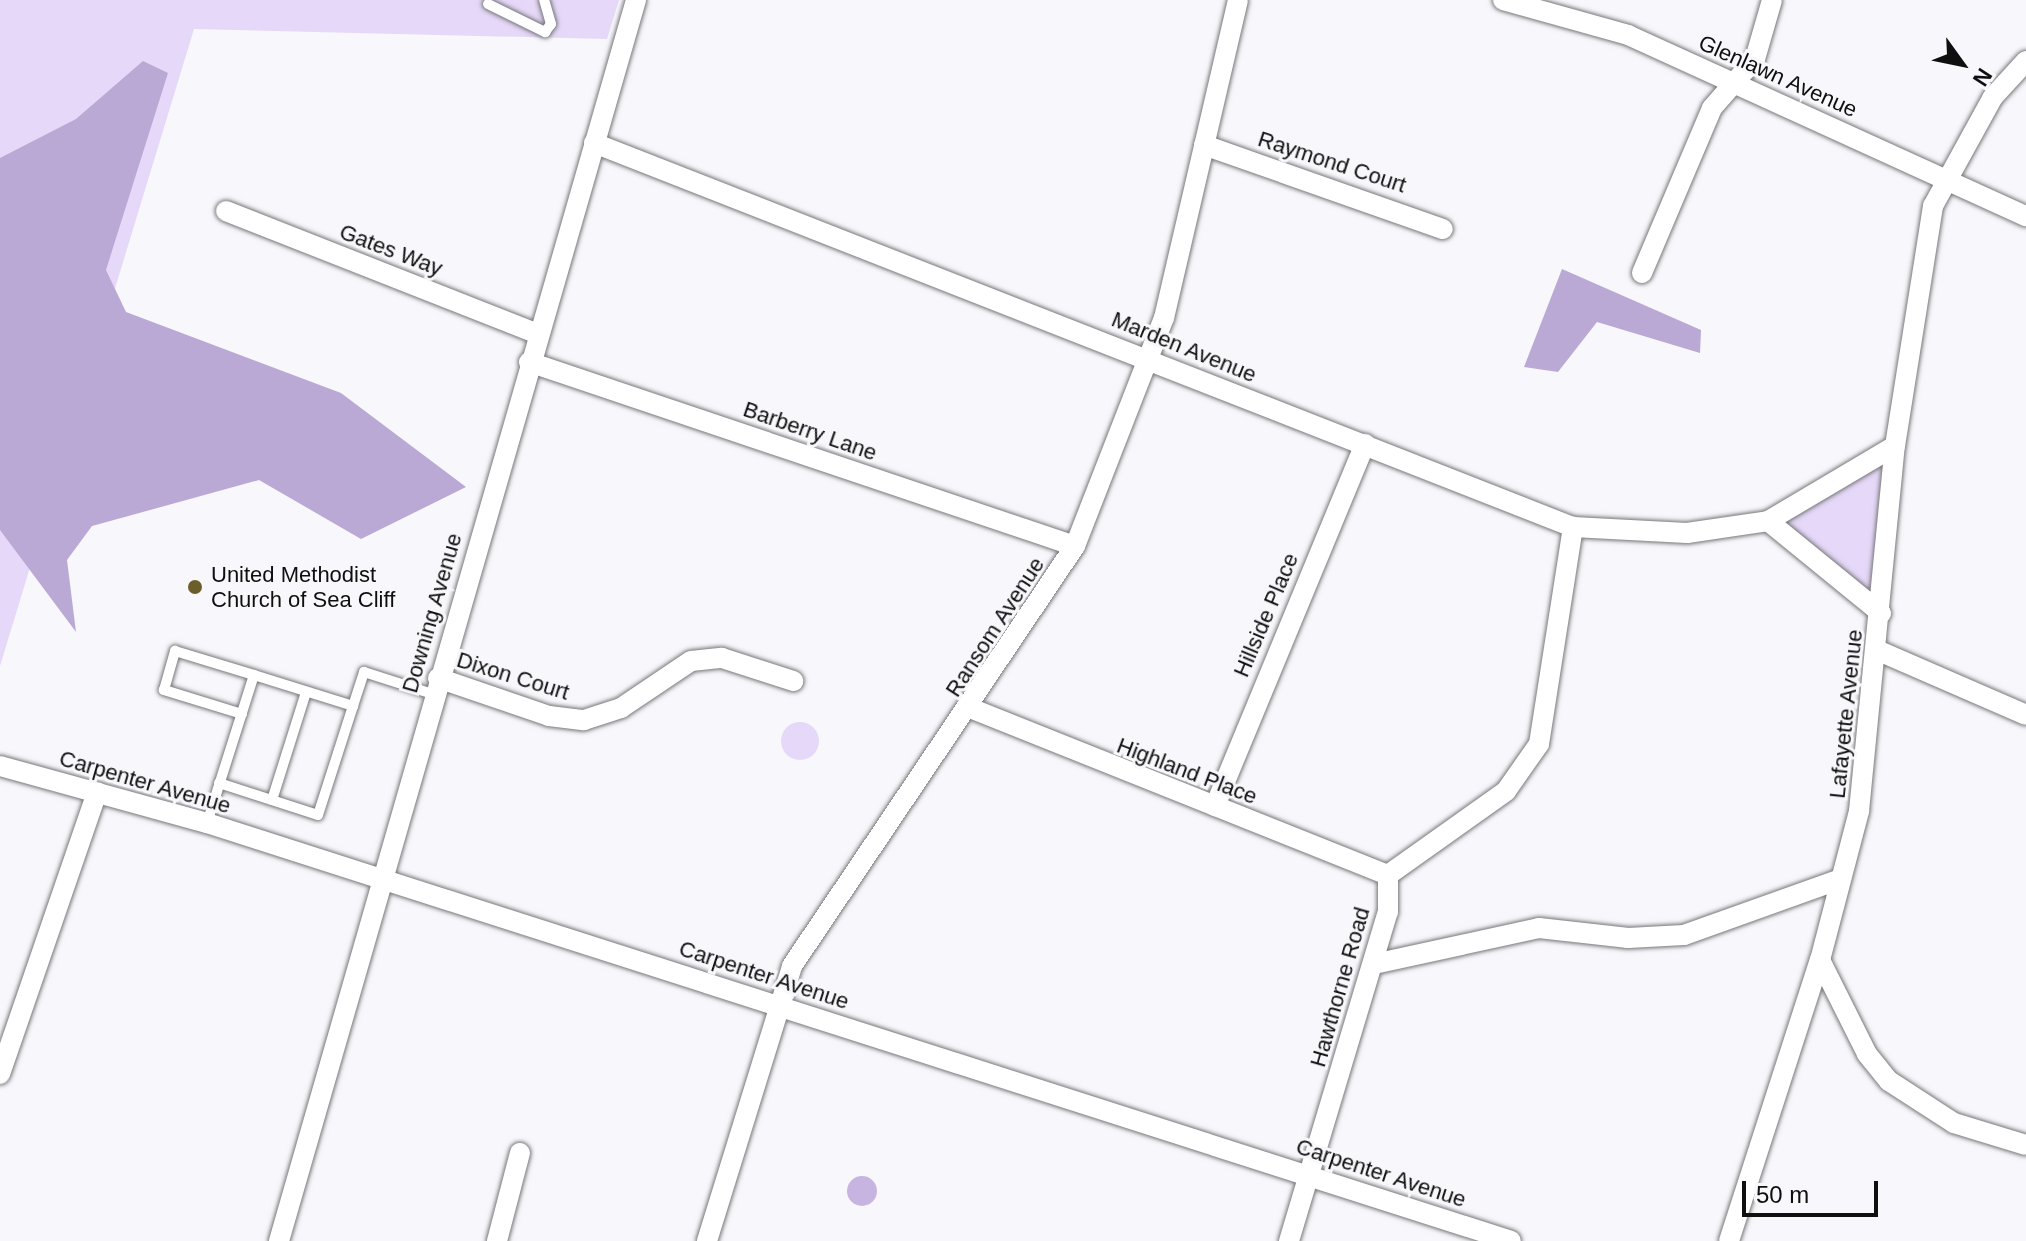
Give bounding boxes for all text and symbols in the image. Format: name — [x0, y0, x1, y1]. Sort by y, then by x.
north arrow — [1922, 24, 2002, 104]
street label: Glenlawn Avenue — [1694, 29, 1862, 123]
text: N — [1968, 64, 1997, 91]
street label: Raymond Court — [1255, 126, 1409, 198]
street label: Gates Way — [336, 218, 446, 282]
street label: Marden Avenue — [1107, 306, 1261, 388]
street label: Barberry Lane — [740, 396, 880, 466]
street label: Downing Avenue — [396, 530, 468, 696]
street label: Hillside Place — [1228, 549, 1304, 681]
street label: Ransom Avenue — [940, 552, 1050, 702]
place label: United Methodist Church of Sea Cliff — [211, 561, 395, 612]
marker: United Methodist Church of Sea Cliff — [186, 578, 204, 596]
street label: Lafayette Avenue — [1824, 628, 1868, 800]
street label: Dixon Court — [454, 646, 572, 706]
street label: Highland Place — [1113, 732, 1261, 810]
street label: Carpenter Avenue — [56, 745, 234, 819]
street label: Hawthorne Road — [1305, 904, 1375, 1070]
street label: Carpenter Avenue — [675, 935, 853, 1015]
street label: Carpenter Avenue — [1292, 1133, 1470, 1213]
scale bar — [1746, 1165, 1882, 1215]
text: 50 m — [1756, 1181, 1809, 1208]

